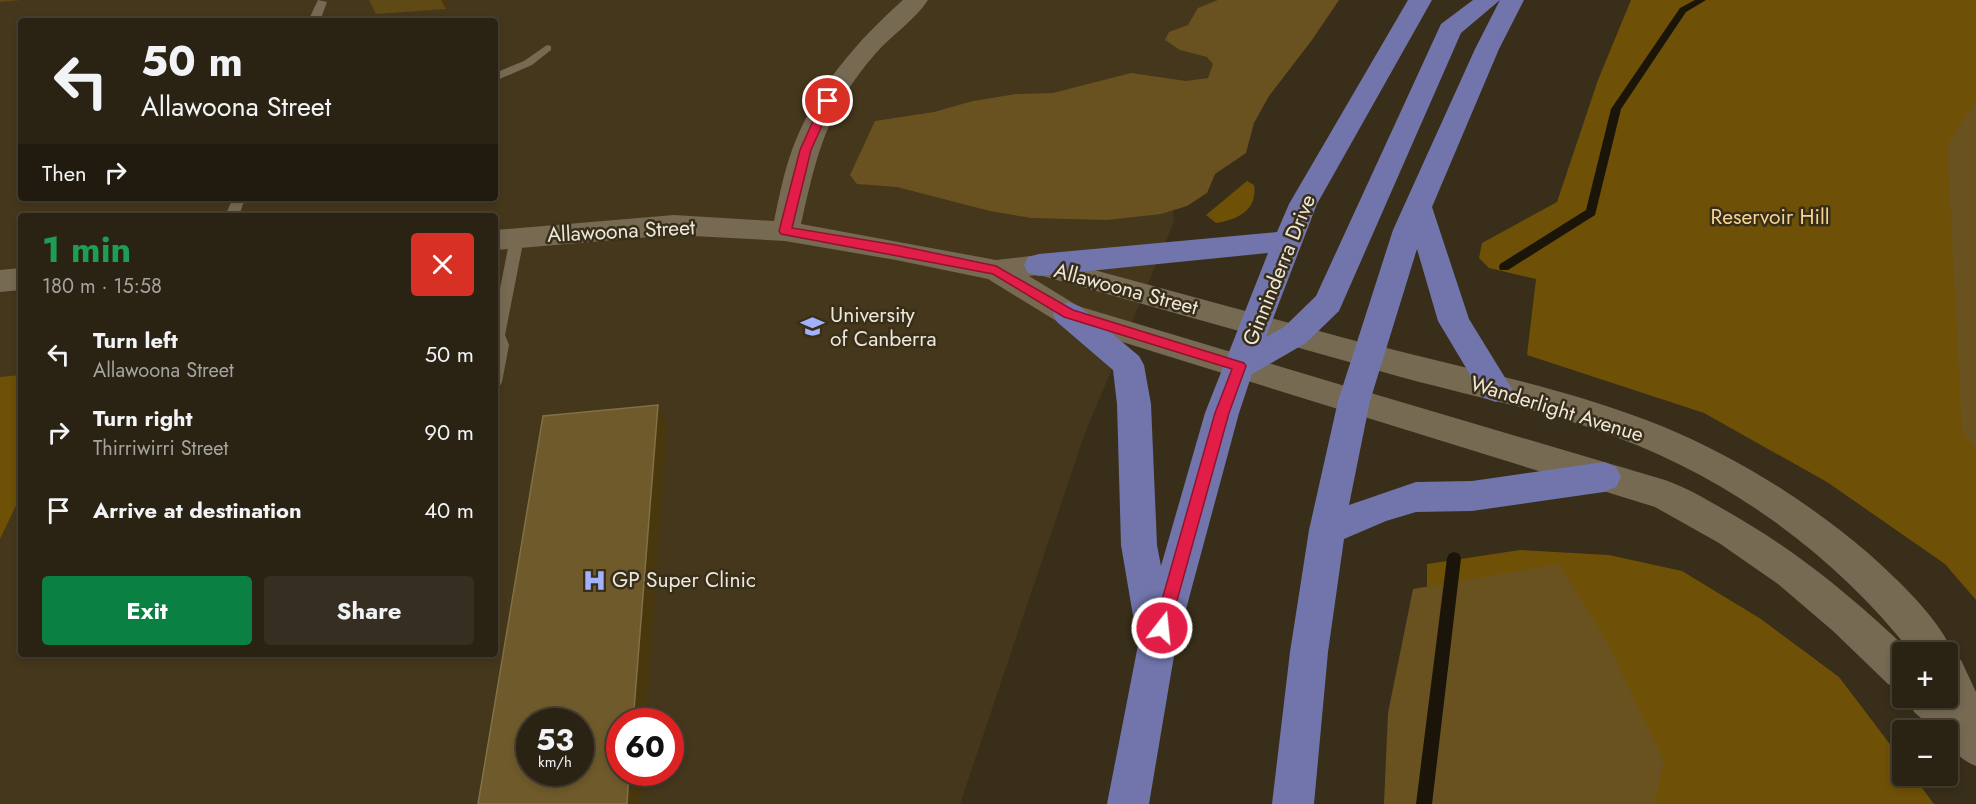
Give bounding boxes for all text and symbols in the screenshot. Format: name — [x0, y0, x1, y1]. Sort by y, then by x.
text: 50 m — [141, 31, 243, 92]
icon: left — [42, 42, 120, 120]
pin — [802, 75, 853, 126]
icon: arrive — [811, 84, 844, 117]
text: Allawoona Street — [141, 87, 331, 126]
icon: right — [99, 156, 132, 189]
text: Then — [42, 157, 87, 189]
street label: Ginninderra Drive — [1235, 190, 1323, 350]
park label: Reservoir Hill — [1710, 202, 1830, 232]
street label: Allawoona Street — [546, 212, 696, 250]
text: 1 min — [42, 223, 131, 275]
button: close — [411, 233, 474, 296]
street label: Allawoona Street — [1051, 255, 1201, 323]
text: 180 m · 15:58 — [42, 272, 162, 301]
place label: University of Canberra — [830, 300, 937, 354]
school or university icon: University of Canberra — [799, 314, 825, 340]
text: Turn left — [93, 324, 178, 356]
icon: left — [42, 338, 75, 371]
text: 50 m — [425, 338, 474, 370]
text: Allawoona Street — [93, 356, 234, 385]
street label: Wanderlight Avenue — [1467, 368, 1648, 450]
text: Turn right — [93, 402, 193, 434]
icon: right — [42, 416, 75, 449]
text: 90 m — [424, 416, 474, 448]
text: Thirriwirri Street — [93, 434, 228, 463]
icon: arrive — [42, 494, 75, 527]
text: Arrive at destination — [93, 494, 302, 526]
text: 40 m — [424, 494, 474, 526]
place label: GP Super Clinic — [612, 565, 756, 595]
hospital icon: GP Super Clinic — [581, 567, 607, 593]
button: Exit — [42, 576, 252, 645]
button: Share — [264, 576, 474, 645]
position arrow — [1130, 596, 1194, 660]
map controls — [1892, 642, 1958, 786]
button: + — [1892, 642, 1958, 708]
speed limit sign: 60 — [606, 708, 684, 786]
text: 53 — [536, 718, 574, 761]
button: − — [1892, 720, 1958, 786]
text: km/h — [538, 751, 572, 773]

